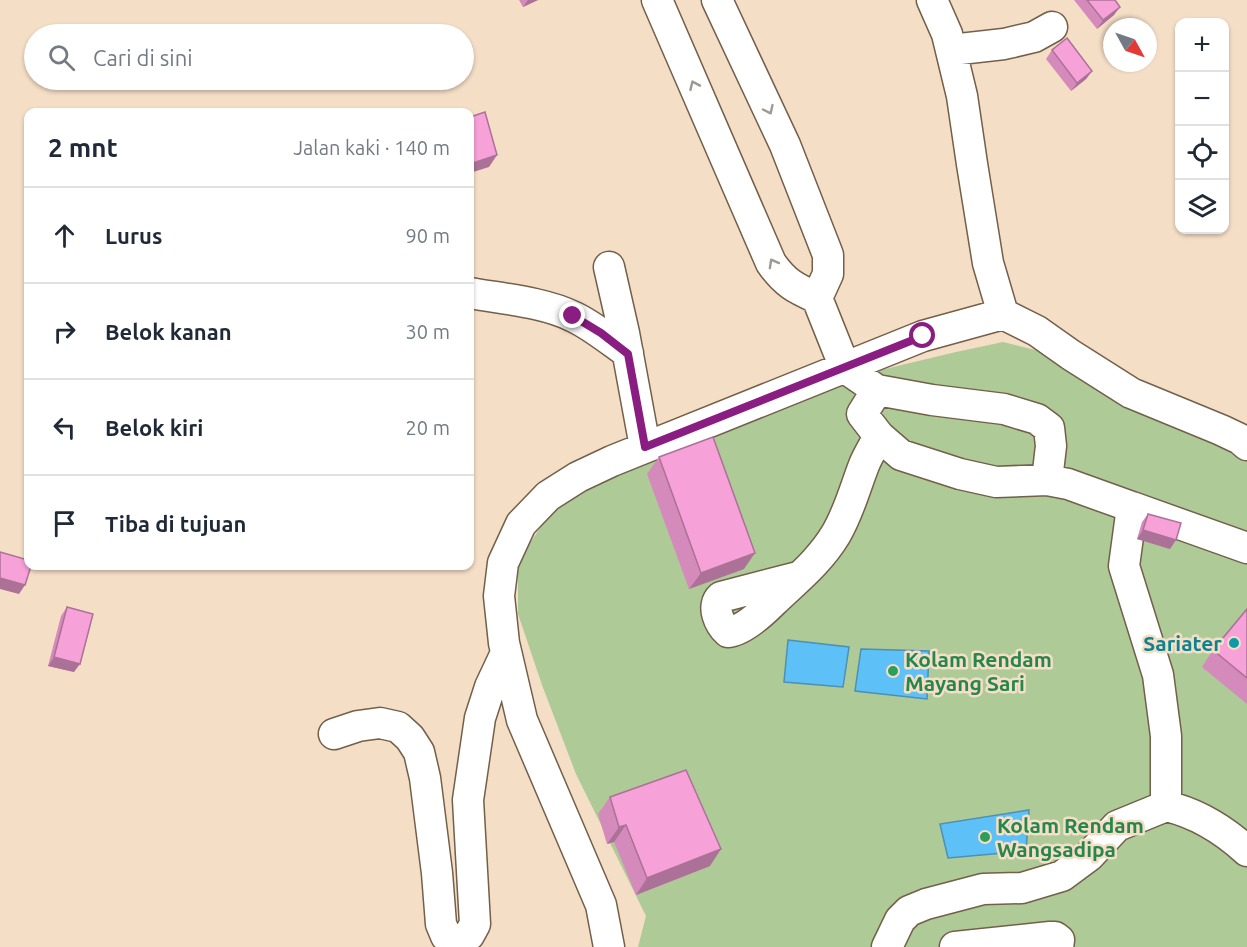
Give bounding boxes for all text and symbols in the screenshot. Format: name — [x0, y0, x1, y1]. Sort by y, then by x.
north arrow — [1103, 18, 1157, 72]
map controls — [1175, 18, 1229, 234]
button: + — [1175, 18, 1229, 72]
search box — [24, 24, 474, 90]
icon: search — [45, 41, 78, 74]
text: Cari di sini — [93, 45, 193, 70]
button: − — [1175, 72, 1229, 126]
one-way arrow — [689, 80, 701, 91]
one-way arrow — [761, 104, 773, 115]
button: locate — [1175, 126, 1229, 180]
text: 2 mnt — [48, 133, 118, 162]
text: Jalan kaki · 140 m — [293, 136, 450, 159]
button: layers — [1175, 180, 1229, 234]
icon: ahead — [48, 219, 81, 252]
text: Lurus — [105, 223, 162, 248]
text: 90 m — [406, 224, 450, 247]
one-way arrow — [768, 259, 780, 269]
route end — [559, 302, 585, 328]
icon: right — [48, 315, 81, 348]
text: Belok kanan — [105, 319, 232, 344]
text: 30 m — [406, 320, 450, 343]
route start — [909, 322, 935, 348]
icon: left — [48, 411, 81, 444]
text: Belok kiri — [105, 415, 203, 440]
text: 20 m — [406, 416, 450, 439]
icon: arrive — [48, 507, 81, 540]
text: Tiba di tujuan — [105, 511, 246, 536]
place label: Sariater — [1143, 631, 1222, 655]
marker: Sariater — [1227, 636, 1241, 650]
place label: Kolam Rendam Mayang Sari — [905, 647, 1052, 695]
marker: Kolam Rendam Mayang Sari — [886, 664, 900, 678]
place label: Kolam Rendam Wangsadipa — [997, 813, 1144, 861]
marker: Kolam Rendam Wangsadipa — [978, 830, 992, 844]

